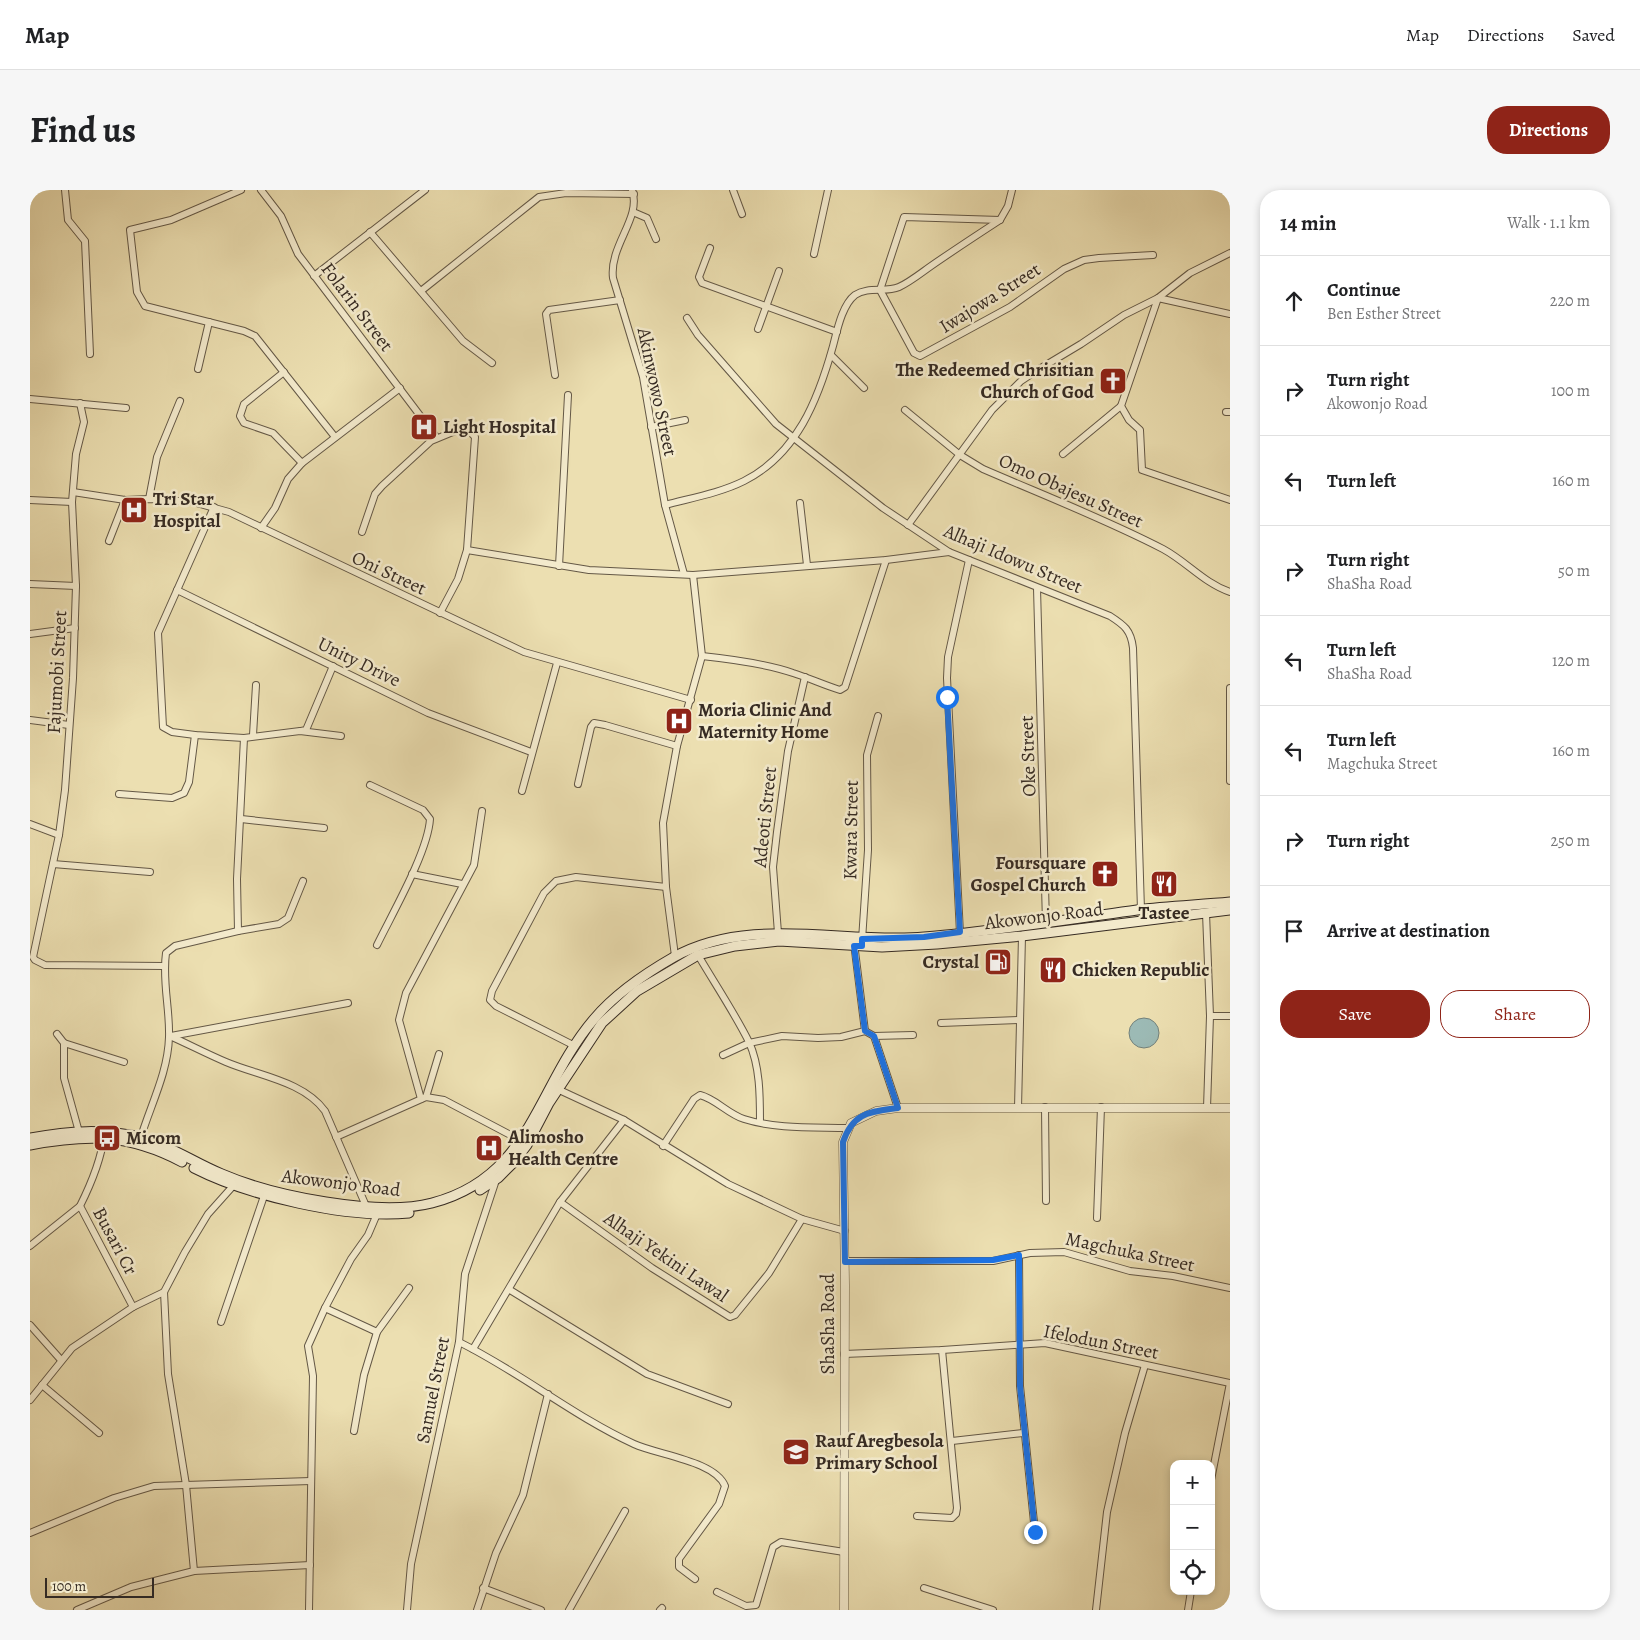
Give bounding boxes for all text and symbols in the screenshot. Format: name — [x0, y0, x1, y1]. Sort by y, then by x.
text: Map — [25, 19, 69, 51]
text: Map — [1406, 23, 1439, 47]
text: Directions — [1467, 23, 1544, 47]
text: Saved — [1572, 23, 1615, 47]
text: Find us — [30, 106, 136, 154]
button: Directions — [1487, 106, 1610, 154]
text: 14 min — [1280, 209, 1337, 237]
text: Walk · 1.1 km — [1507, 212, 1590, 234]
street label: Folarin Street — [315, 257, 399, 357]
street label: Iwajowa Street — [935, 257, 1045, 339]
text: Continue — [1327, 277, 1401, 303]
icon: ahead — [1280, 287, 1308, 315]
text: 220 m — [1550, 290, 1590, 312]
text: Ben Esther Street — [1327, 303, 1441, 325]
street label: Akinwowo Street — [630, 324, 683, 459]
place label: The Redeemed Chrisitian Church of God — [896, 357, 1095, 405]
church icon: The Redeemed Chrisitian Church of God — [1098, 366, 1128, 396]
text: Turn right — [1327, 367, 1409, 393]
icon: right — [1280, 377, 1308, 405]
text: 100 m — [1551, 380, 1590, 402]
text: Akowonjo Road — [1327, 393, 1428, 415]
hospital icon: Light Hospital — [409, 412, 439, 442]
place label: Light Hospital — [443, 414, 556, 440]
street label: Omo Obajesu Street — [995, 448, 1147, 534]
icon: left — [1280, 467, 1308, 495]
text: Turn left — [1327, 468, 1396, 494]
text: 160 m — [1552, 470, 1590, 492]
place label: Tri Star Hospital — [153, 486, 221, 534]
hospital icon: Tri Star Hospital — [119, 495, 149, 525]
street label: Alhaji Idowu Street — [939, 518, 1086, 600]
street label: Oni Street — [348, 544, 430, 602]
text: Turn right — [1327, 547, 1409, 573]
icon: right — [1280, 557, 1308, 585]
text: 50 m — [1558, 560, 1590, 582]
text: ShaSha Road — [1327, 573, 1412, 595]
street label: Fajumobi Street — [41, 610, 73, 734]
street label: Unity Drive — [313, 631, 405, 693]
text: Turn left — [1327, 637, 1396, 663]
icon: left — [1280, 647, 1308, 675]
text: 120 m — [1552, 650, 1590, 672]
text: ShaSha Road — [1327, 663, 1412, 685]
route start — [936, 686, 959, 709]
place label: Moria Clinic And Maternity Home — [698, 697, 833, 745]
hospital icon: Moria Clinic And Maternity Home — [664, 706, 694, 736]
street label: Oke Street — [1014, 715, 1042, 797]
text: Turn left — [1327, 727, 1396, 753]
icon: left — [1280, 737, 1308, 765]
text: 160 m — [1552, 740, 1590, 762]
text: Magchuka Street — [1327, 753, 1437, 775]
street label: Adeoti Street — [747, 765, 783, 870]
street label: Kwara Street — [837, 780, 865, 880]
icon: right — [1280, 827, 1308, 855]
text: Turn right — [1327, 828, 1409, 854]
text: 250 m — [1551, 830, 1590, 852]
place label: Foursquare Gospel Church — [971, 850, 1086, 898]
church icon: Foursquare Gospel Church — [1090, 859, 1120, 889]
restaurant icon: Tastee — [1149, 869, 1179, 899]
street label: Akowonjo Road — [982, 896, 1106, 936]
place label: Tastee — [1139, 900, 1190, 926]
icon: arrive — [1280, 917, 1308, 945]
text: Arrive at destination — [1327, 918, 1490, 944]
fuel station icon: Crystal — [983, 947, 1013, 977]
place label: Crystal — [922, 949, 979, 975]
restaurant icon: Chicken Republic — [1038, 955, 1068, 985]
place label: Chicken Republic — [1072, 957, 1209, 983]
button: Save — [1280, 990, 1430, 1038]
button: Share — [1440, 990, 1590, 1038]
bus stop icon: Micom — [92, 1123, 122, 1153]
place label: Alimosho Health Centre — [507, 1124, 618, 1172]
place label: Micom — [126, 1125, 181, 1151]
hospital icon: Alimosho Health Centre — [474, 1133, 504, 1163]
street label: Akowonjo Road — [279, 1163, 403, 1203]
street label: Busari Cr — [86, 1203, 144, 1279]
street label: Alhaji Yekini Lawal — [598, 1205, 734, 1309]
street label: Magchuka Street — [1063, 1226, 1197, 1278]
street label: ShaSha Road — [815, 1273, 841, 1374]
street label: Ifelodun Street — [1041, 1318, 1161, 1366]
street label: Samuel Street — [410, 1334, 456, 1446]
place label: Rauf Aregbesola Primary School — [815, 1428, 945, 1476]
school or university icon: Rauf Aregbesola Primary School — [781, 1437, 811, 1467]
map controls — [1170, 1460, 1215, 1595]
button: + — [1170, 1460, 1215, 1505]
button: − — [1170, 1505, 1215, 1550]
route end — [1024, 1521, 1047, 1544]
button: locate — [1170, 1550, 1215, 1595]
scale bar — [45, 1575, 154, 1598]
text: 100 m — [52, 1577, 86, 1596]

